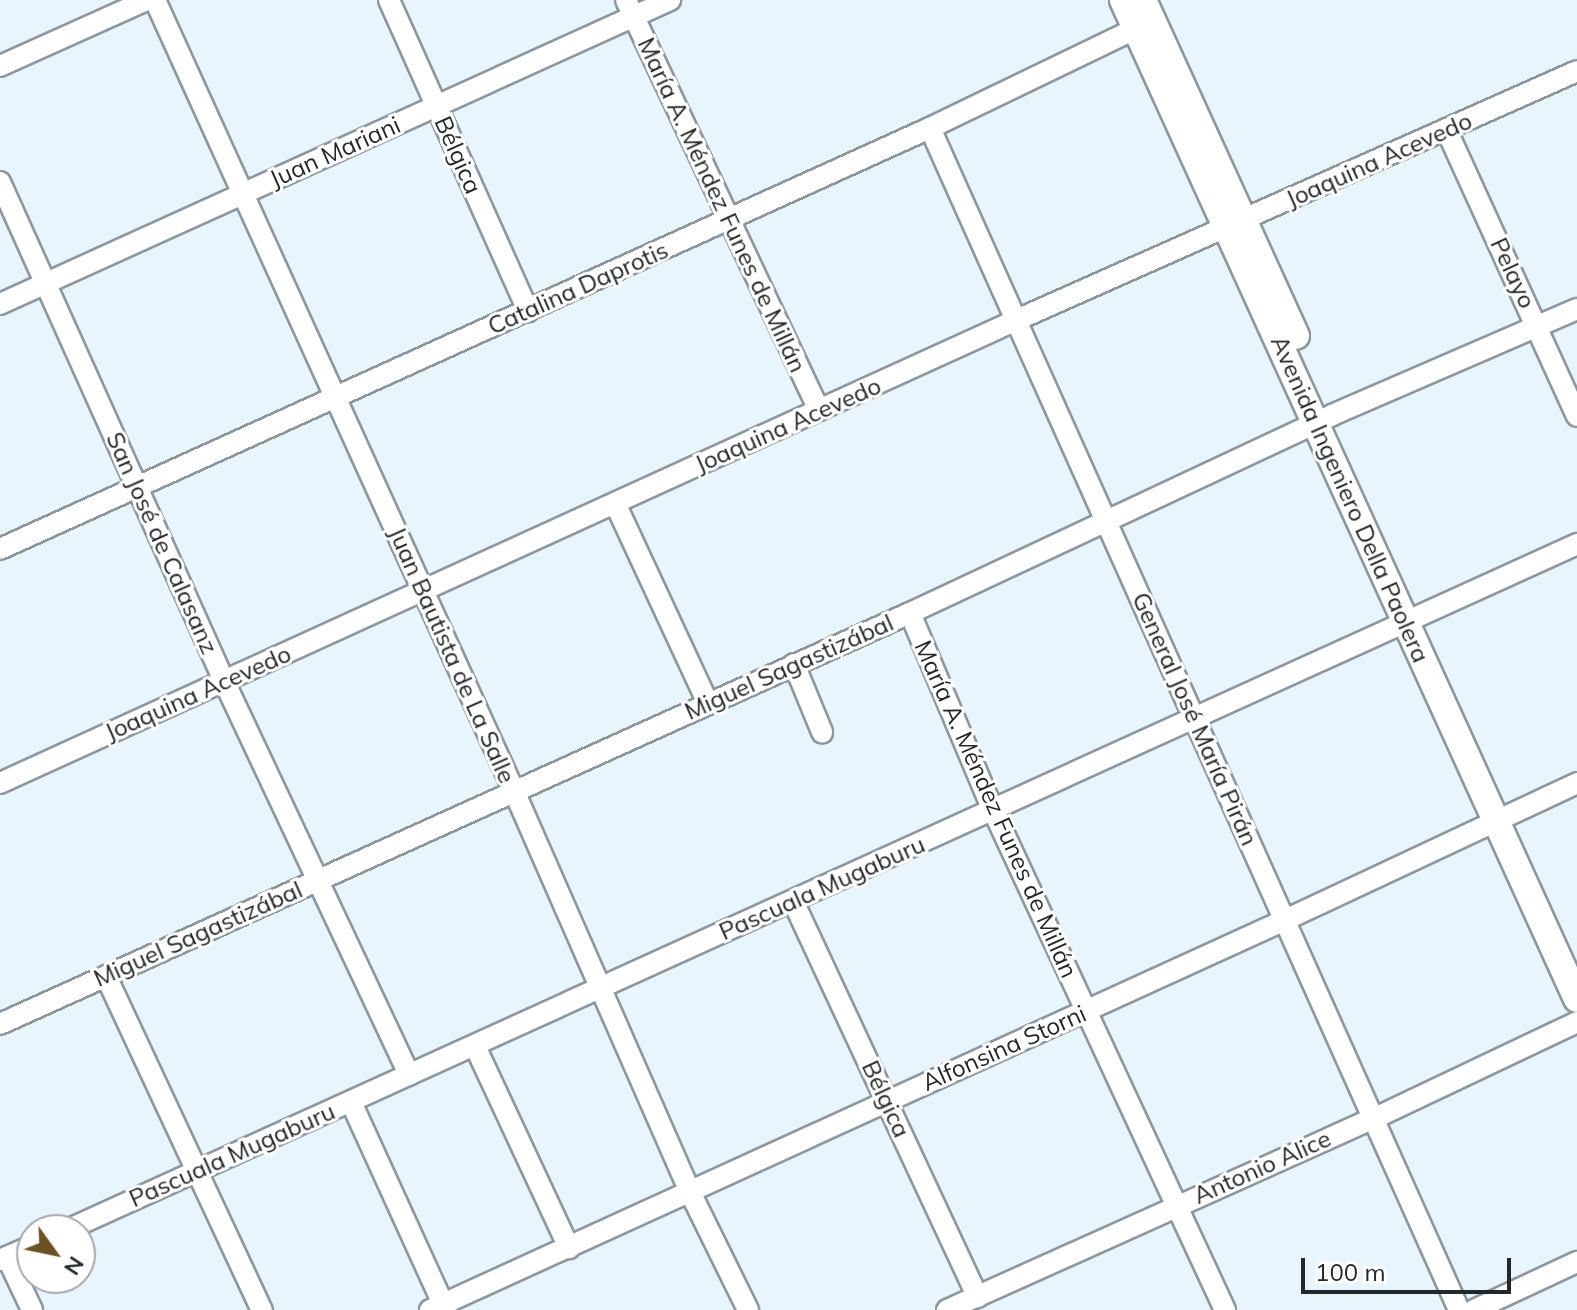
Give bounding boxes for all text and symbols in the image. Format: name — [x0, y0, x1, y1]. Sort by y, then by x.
street label: María A. Méndez Funes de Millán — [632, 33, 812, 377]
street label: Joaquina Acevedo — [1282, 106, 1476, 214]
street label: Juan Mariani — [265, 110, 405, 194]
street label: Bélgica — [428, 112, 488, 198]
street label: Pelayo — [1484, 233, 1542, 313]
street label: Catalina Daprotis — [483, 235, 673, 341]
street label: Avenida Ingeniero Della Paolera — [1265, 331, 1435, 667]
street label: Joaquina Acevedo — [691, 371, 885, 479]
street label: San José de Calasanz — [100, 428, 224, 658]
street label: Juan Bautista de La Salle — [382, 522, 522, 788]
street label: General José María Pirán — [1126, 588, 1264, 850]
street label: Miguel Sagastizábal — [680, 608, 898, 726]
street label: María A. Méndez Funes de Millán — [908, 636, 1084, 982]
street label: Joaquina Acevedo — [101, 639, 295, 747]
street label: Pascuala Mugaburu — [715, 830, 929, 946]
street label: Miguel Sagastizábal — [89, 875, 307, 993]
street label: Alfonsina Storni — [917, 999, 1091, 1097]
street label: Bélgica — [856, 1056, 916, 1142]
street label: Pascuala Mugaburu — [125, 1097, 339, 1213]
street label: Antonio Alice — [1189, 1124, 1335, 1210]
north arrow — [16, 1214, 96, 1294]
scale bar — [1305, 1242, 1515, 1292]
text: N — [58, 1251, 91, 1281]
text: 100 m — [1315, 1257, 1386, 1287]

